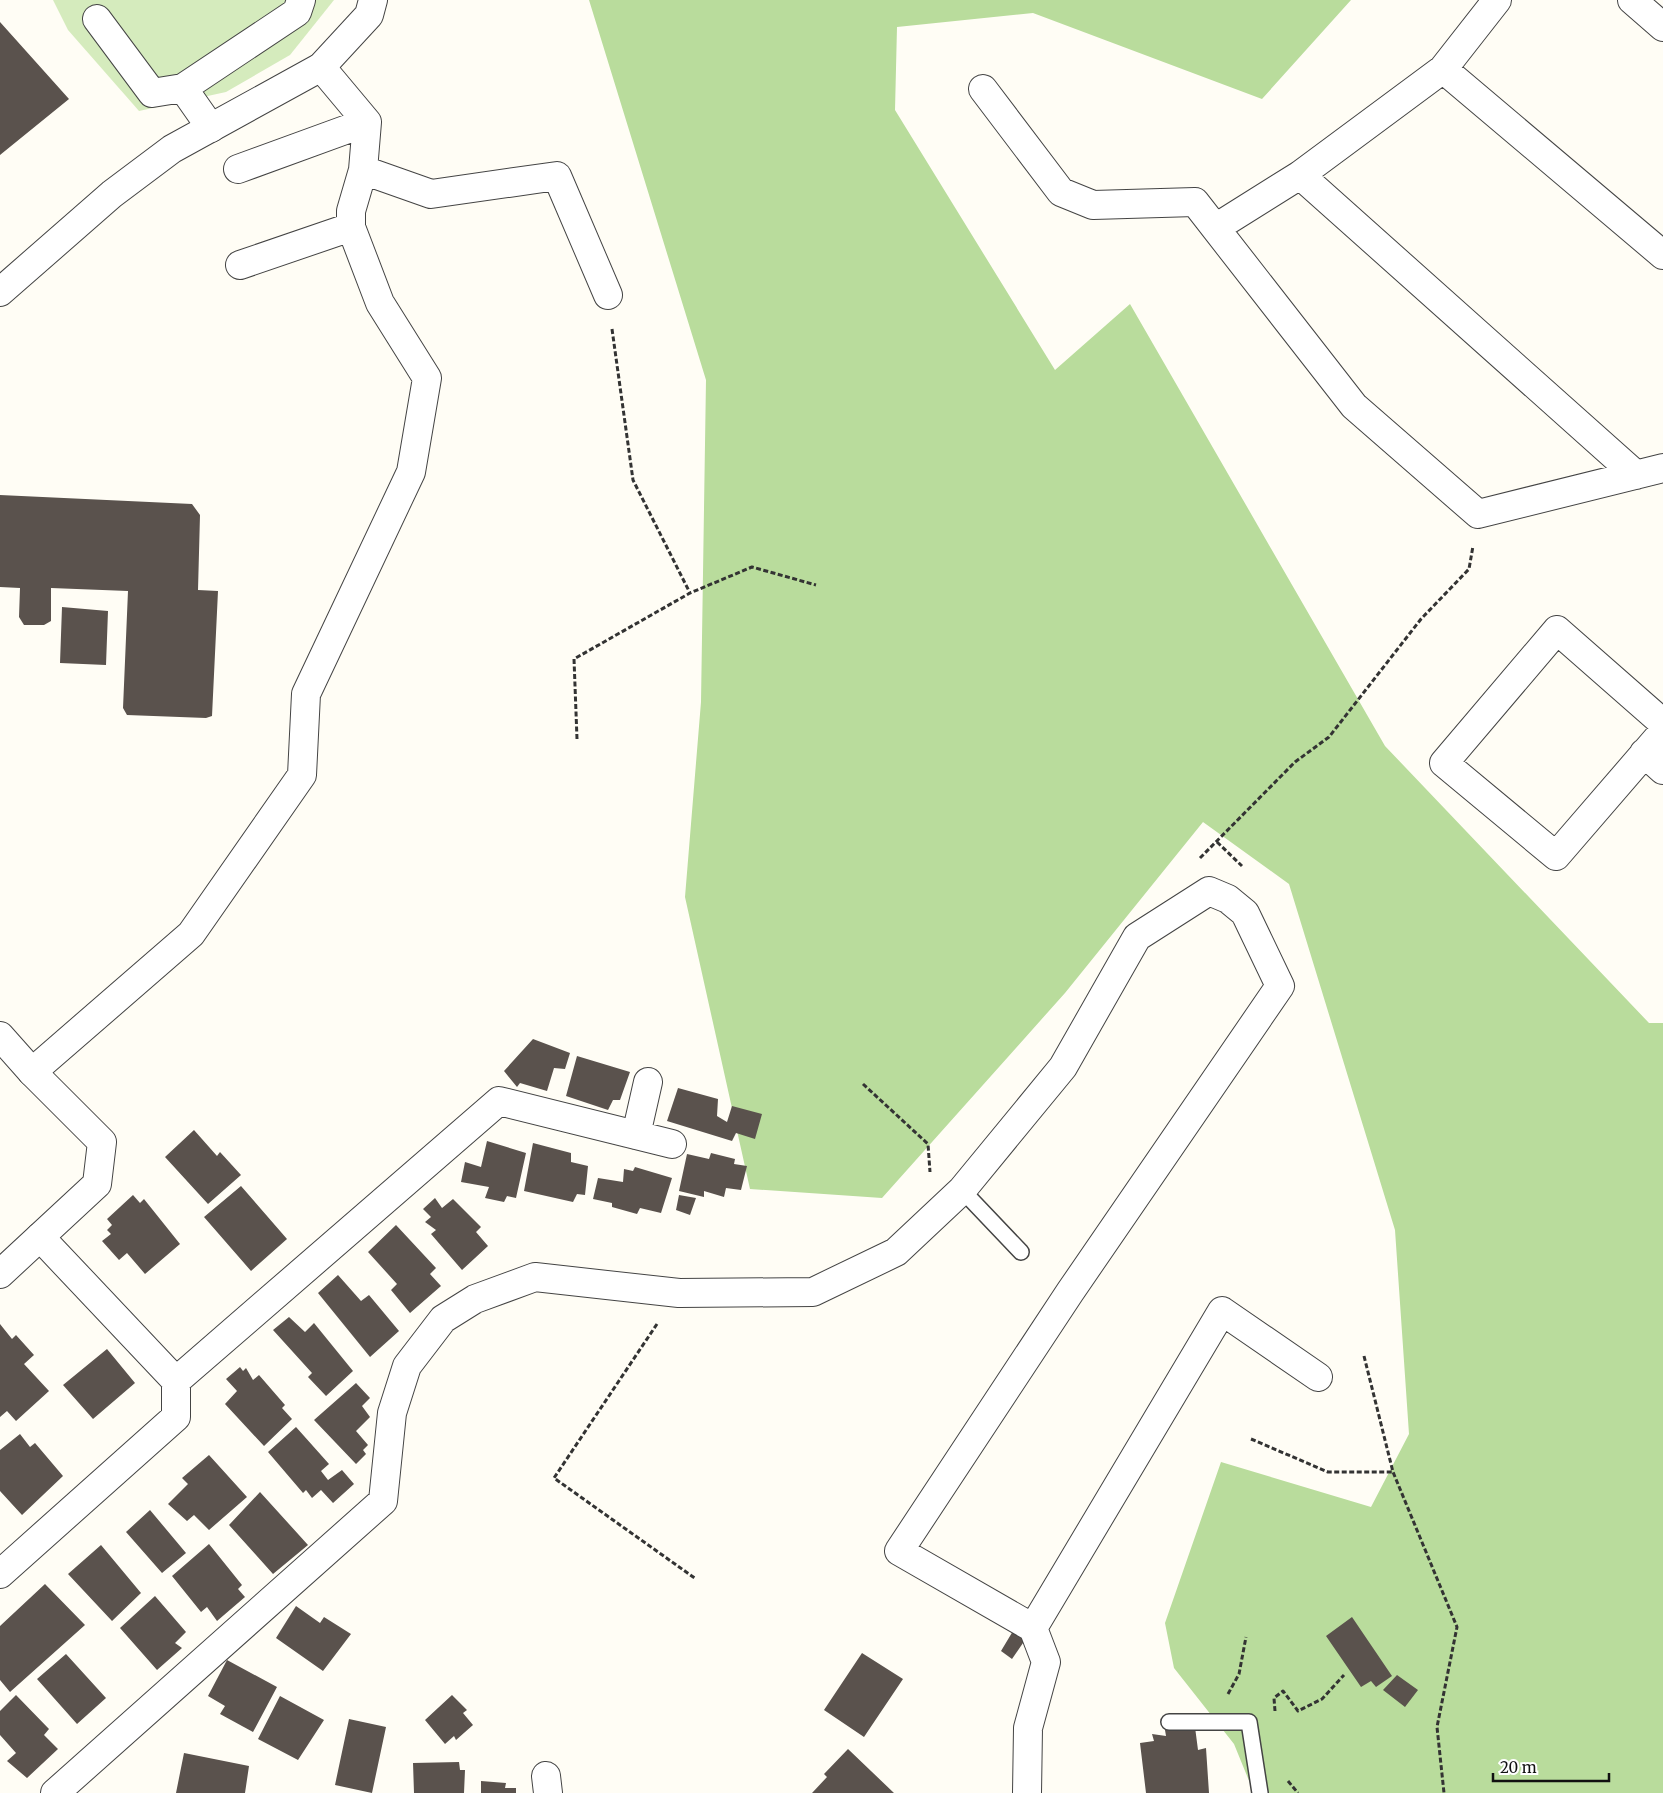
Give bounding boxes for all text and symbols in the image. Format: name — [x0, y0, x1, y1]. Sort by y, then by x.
scale bar — [1493, 1750, 1609, 1782]
text: 20 m — [1500, 1758, 1537, 1777]

